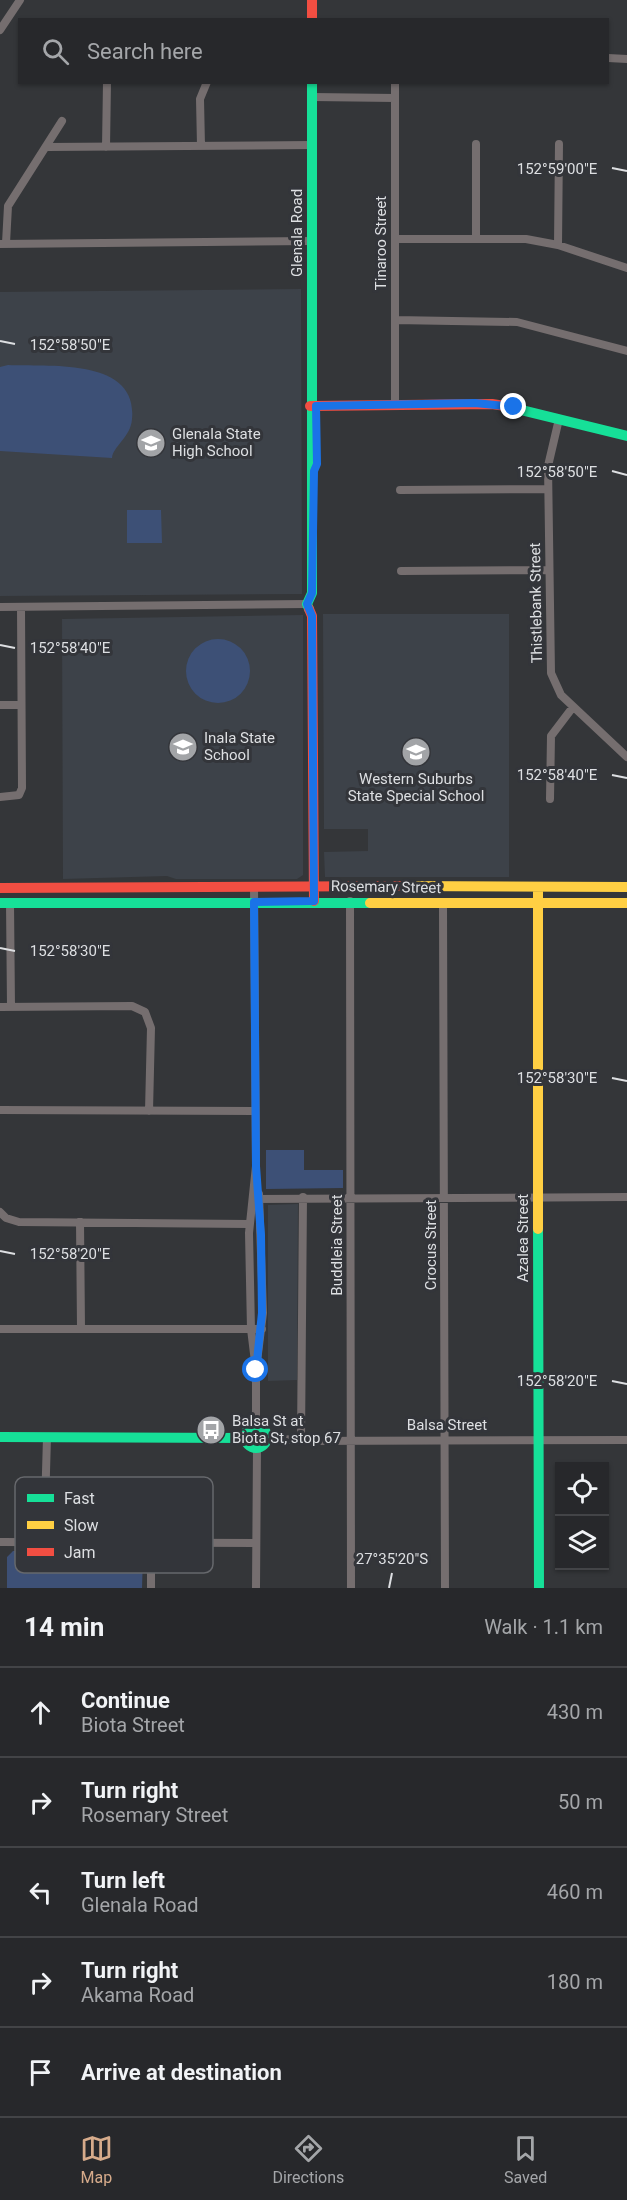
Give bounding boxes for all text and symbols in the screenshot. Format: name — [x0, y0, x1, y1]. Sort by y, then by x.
search box — [18, 18, 609, 84]
icon: search — [39, 35, 72, 68]
text: Search here — [87, 39, 203, 64]
text: 152°59'00"E — [517, 160, 598, 178]
street label: Glenala Road — [288, 189, 306, 277]
street label: Tinaroo Street — [372, 196, 390, 290]
text: 152°58'50"E — [30, 336, 111, 354]
route end — [500, 393, 526, 419]
place label: Glenala State High School — [172, 425, 261, 460]
school or university icon: Glenala State High School — [135, 427, 167, 459]
text: 152°58'50"E — [517, 463, 598, 481]
street label: Thistlebank Street — [526, 542, 546, 664]
text: 152°58'40"E — [30, 639, 111, 657]
place label: Inala State School — [204, 729, 275, 764]
school or university icon: Inala State School — [167, 731, 199, 763]
school or university icon: Western Suburbs State Special School — [400, 736, 432, 768]
text: 152°58'40"E — [517, 766, 598, 784]
place label: Western Suburbs State Special School — [348, 770, 484, 805]
street label: Rosemary Street — [331, 877, 441, 897]
text: 152°58'30"E — [30, 942, 111, 960]
text: 152°58'30"E — [517, 1069, 598, 1087]
street label: Buddleia Street — [328, 1194, 346, 1296]
street label: Azalea Street — [514, 1194, 532, 1282]
street label: Crocus Street — [422, 1200, 440, 1290]
text: 152°58'20"E — [30, 1245, 111, 1263]
route start — [242, 1356, 268, 1382]
text: 152°58'20"E — [517, 1372, 598, 1390]
place label: Balsa St at Biota St, stop 67 — [232, 1412, 341, 1447]
bus stop icon: Balsa St at Biota St, stop 67 — [195, 1414, 227, 1446]
street label: Balsa Street — [407, 1416, 487, 1434]
map controls — [555, 1462, 609, 1570]
button: locate — [555, 1462, 609, 1516]
legend — [15, 1477, 213, 1573]
text: Fast — [64, 1489, 95, 1508]
text: Slow — [64, 1516, 99, 1535]
button: layers — [555, 1516, 609, 1570]
text: Jam — [64, 1543, 96, 1562]
text: 27°35'20"S — [356, 1550, 428, 1568]
text: 14 min — [24, 1612, 104, 1642]
text: Walk · 1.1 km — [484, 1615, 603, 1639]
text: Continue — [81, 1688, 170, 1713]
icon: ahead — [24, 1696, 57, 1729]
text: 430 m — [547, 1700, 603, 1724]
text: Biota Street — [81, 1713, 185, 1737]
text: Turn right — [81, 1778, 178, 1803]
icon: right — [24, 1786, 57, 1819]
text: 50 m — [558, 1790, 603, 1814]
text: Rosemary Street — [81, 1803, 228, 1827]
text: Turn left — [81, 1868, 165, 1893]
icon: left — [24, 1876, 57, 1909]
text: 460 m — [547, 1880, 603, 1904]
text: Glenala Road — [81, 1893, 199, 1917]
text: Turn right — [81, 1958, 178, 1983]
icon: right — [24, 1966, 57, 1999]
text: 180 m — [547, 1970, 603, 1994]
text: Akama Road — [81, 1983, 194, 2007]
icon: arrive — [24, 2056, 57, 2089]
text: Arrive at destination — [81, 2060, 282, 2085]
tab: Map — [80, 2132, 113, 2187]
tab: Directions — [272, 2132, 344, 2187]
tab: Saved — [504, 2132, 547, 2187]

